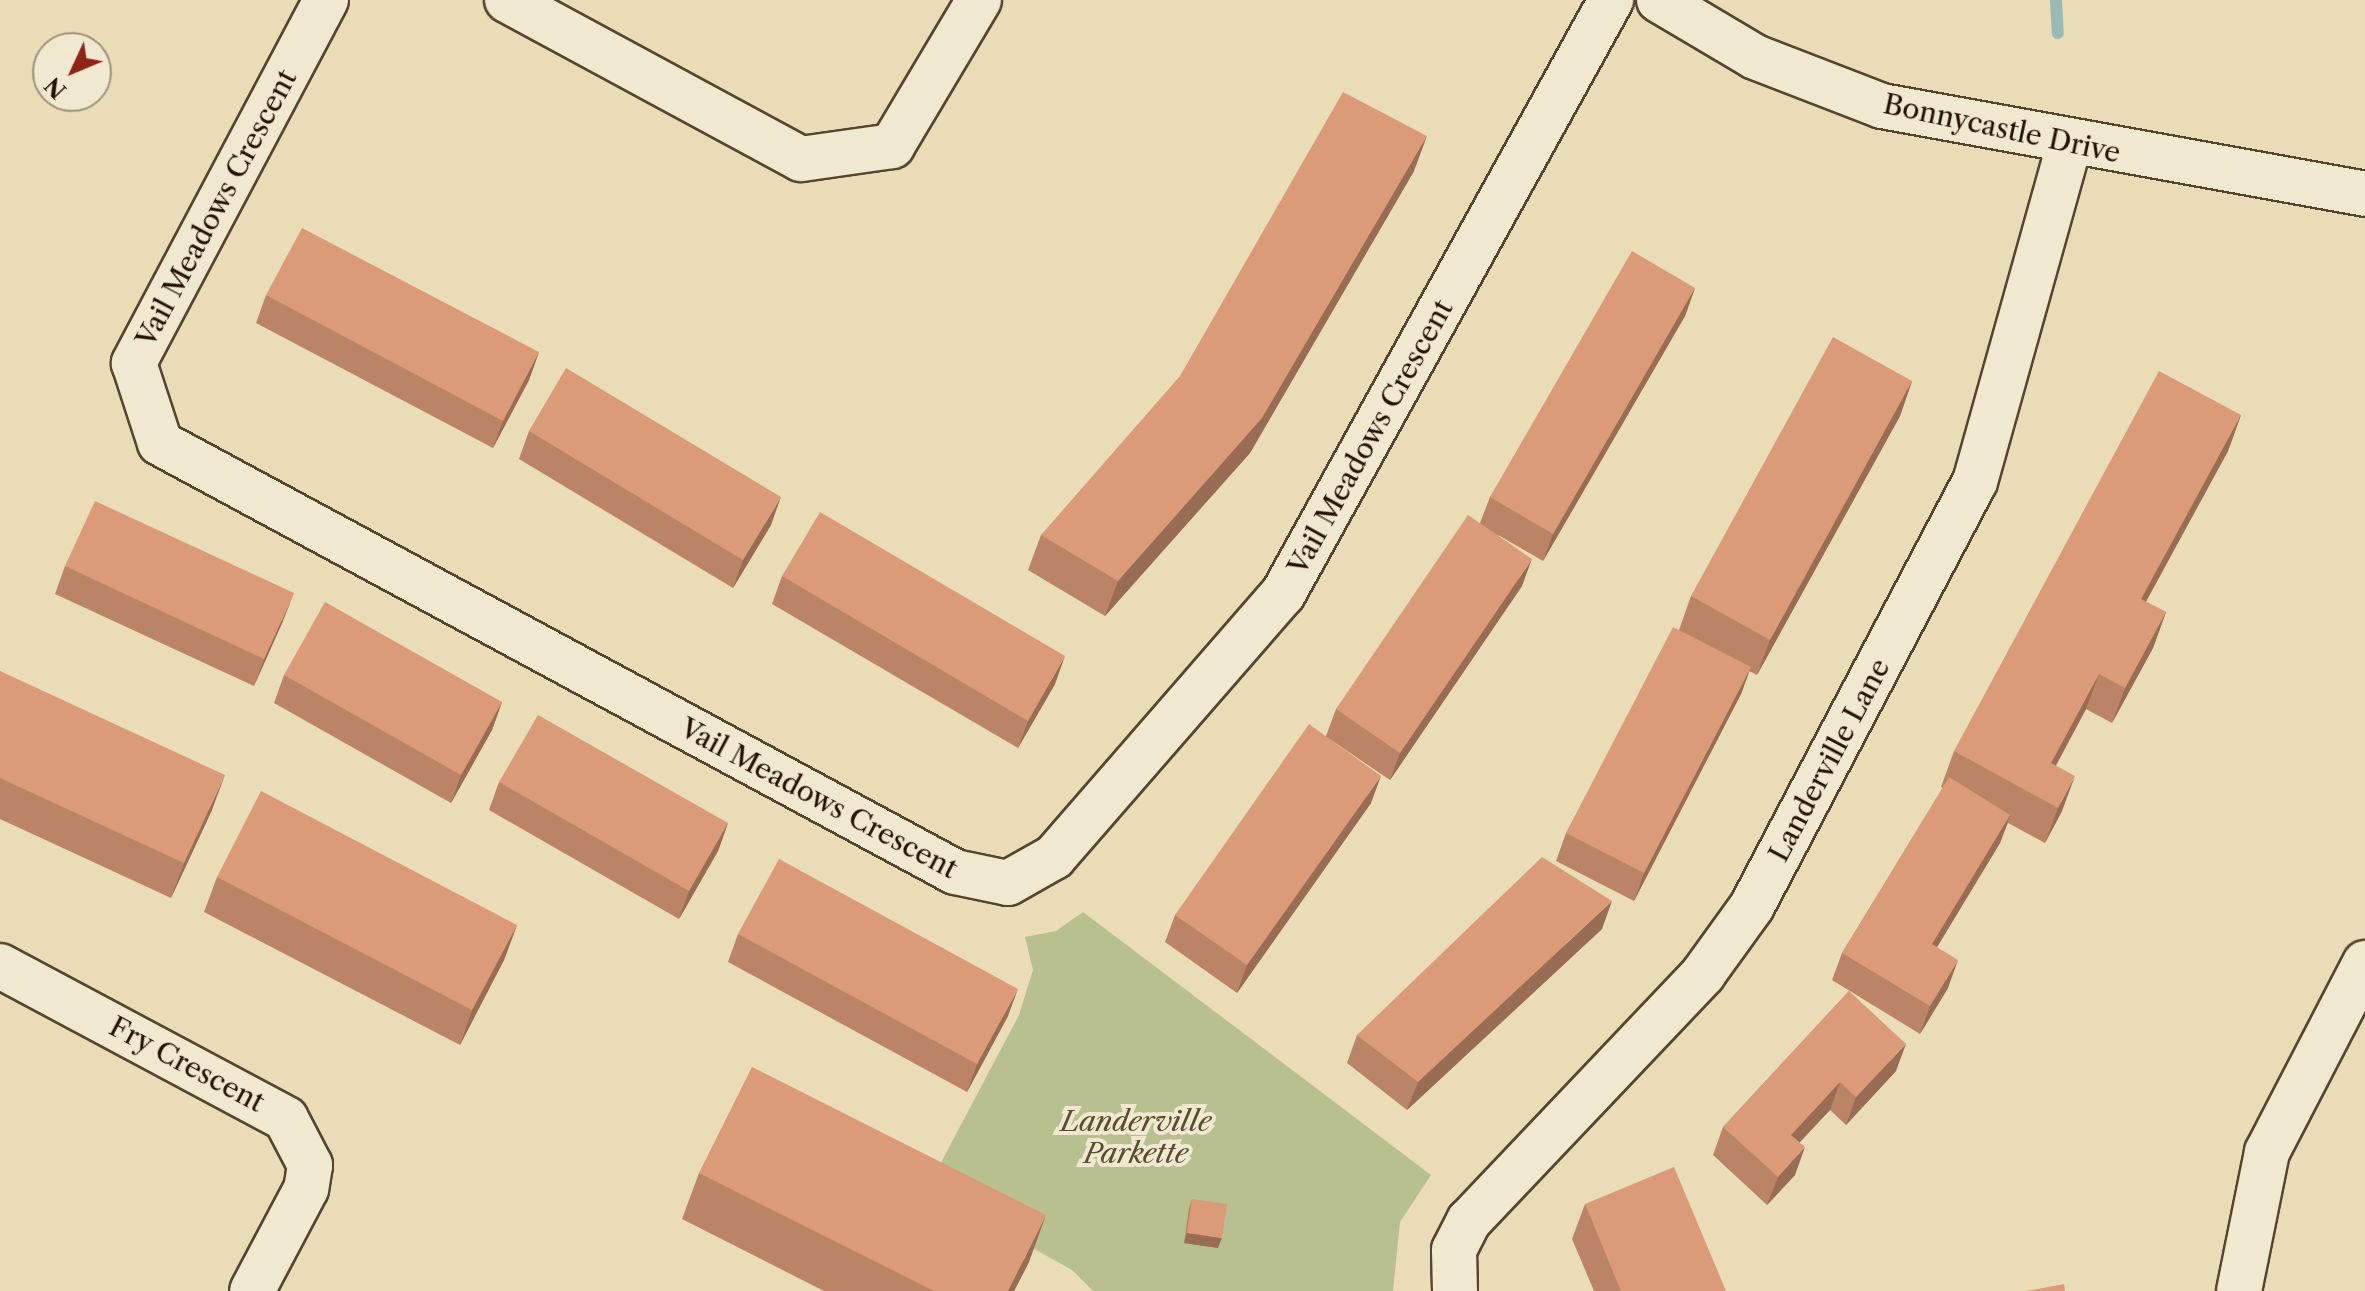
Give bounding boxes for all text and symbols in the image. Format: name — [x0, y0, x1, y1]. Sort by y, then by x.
north arrow — [32, 32, 112, 112]
street label: Vail Meadows Crescent — [129, 64, 303, 352]
text: N — [39, 71, 72, 104]
street label: Bonnycastle Drive — [1880, 86, 2124, 170]
street label: Vail Meadows Crescent — [1280, 294, 1460, 580]
street label: Landerville Lane — [1761, 653, 1897, 867]
street label: Vail Meadows Crescent — [675, 711, 963, 885]
street label: Fry Crescent — [103, 1009, 271, 1119]
park label: Landerville Parkette — [1061, 1104, 1211, 1170]

